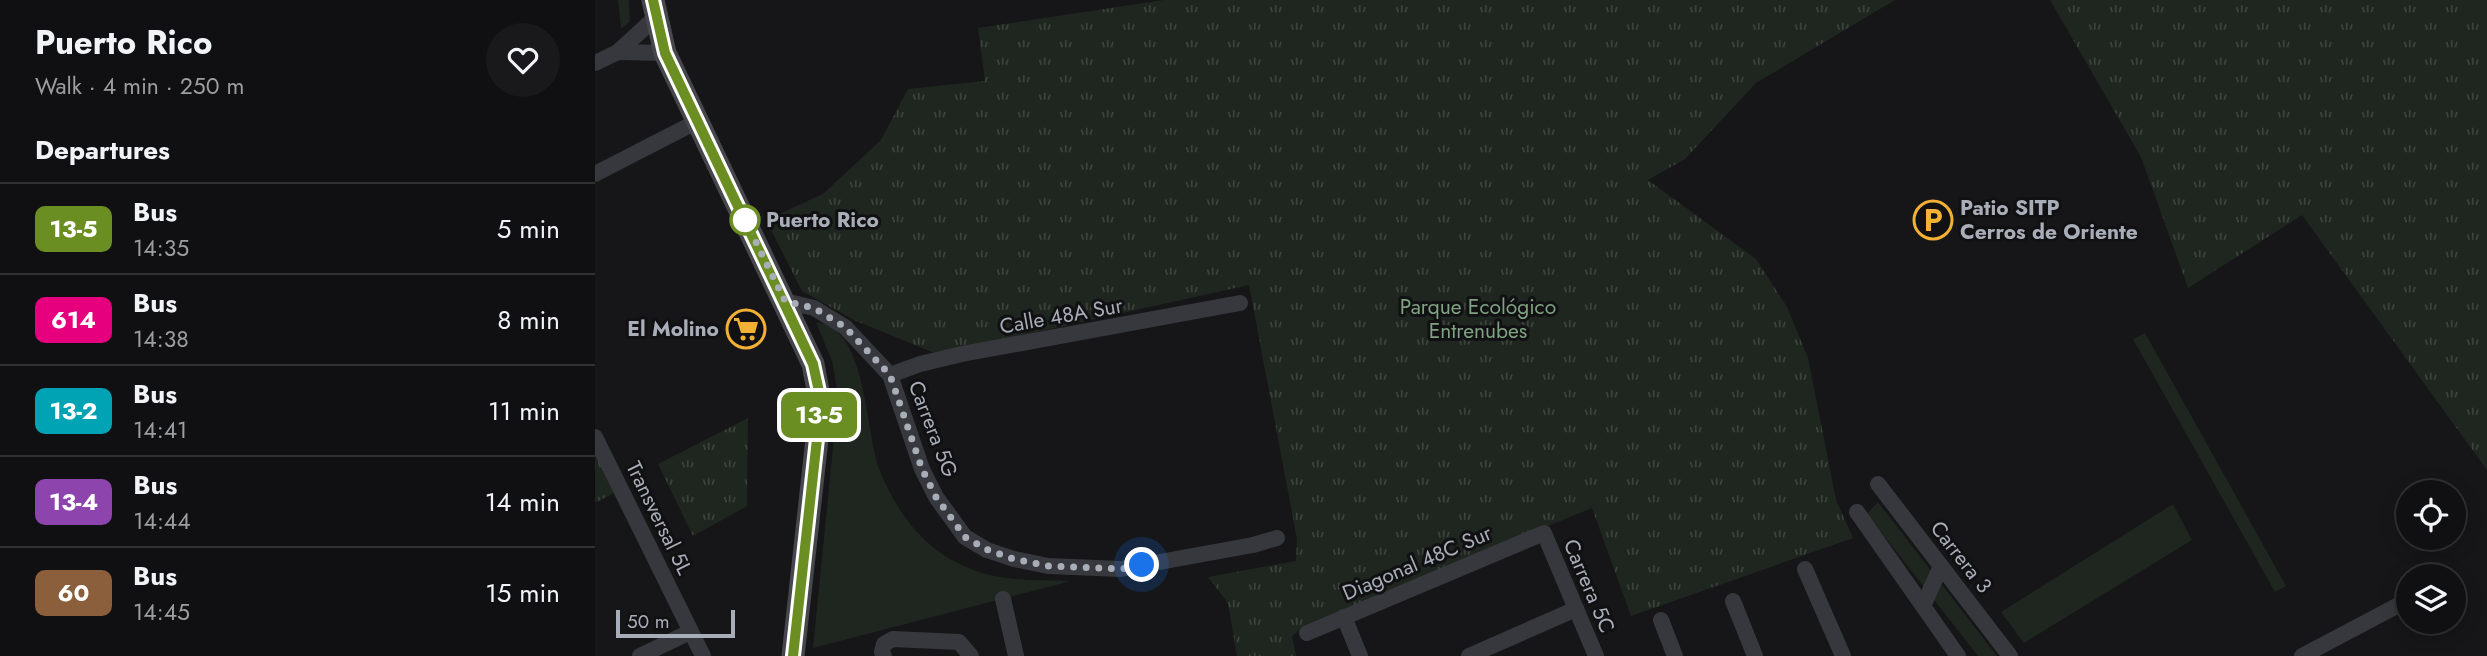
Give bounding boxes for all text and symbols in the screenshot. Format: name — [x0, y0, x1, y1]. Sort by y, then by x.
text: Puerto Rico — [35, 19, 212, 66]
button: heart — [486, 23, 560, 97]
text: Walk · 4 min · 250 m — [35, 69, 244, 103]
text: Departures — [35, 131, 170, 169]
text: Bus — [133, 193, 177, 231]
place label: Patio SITP Cerros de Oriente — [1960, 193, 2138, 247]
parking icon: Patio SITP Cerros de Oriente — [1912, 199, 1954, 241]
marker: Puerto Rico — [730, 205, 760, 235]
place label: Puerto Rico — [766, 205, 879, 235]
text: 5 min — [497, 210, 560, 248]
text: 13-5 — [50, 211, 97, 246]
text: 14:35 — [133, 231, 189, 265]
text: Bus — [133, 284, 177, 322]
street label: Calle 48A Sur — [997, 290, 1126, 342]
park label: Parque Ecológico Entrenubes — [1400, 292, 1556, 346]
text: 8 min — [497, 301, 560, 339]
text: 614 — [51, 302, 96, 337]
supermarket icon: El Molino — [725, 308, 767, 350]
place label: El Molino — [627, 314, 719, 344]
text: 14:38 — [133, 322, 189, 356]
text: Bus — [133, 375, 177, 413]
street label: Carrera 5G — [901, 376, 965, 482]
text: 11 min — [488, 392, 560, 430]
line badge: 13-5 — [770, 392, 868, 438]
text: 13-2 — [49, 393, 98, 428]
text: 13-5 — [795, 397, 843, 432]
text: 14:41 — [133, 413, 187, 447]
street label: Transversal 5L — [619, 456, 700, 580]
text: Bus — [133, 466, 177, 504]
map controls — [2396, 480, 2466, 634]
button: locate — [2396, 480, 2466, 550]
text: 14 min — [485, 483, 560, 521]
text: 13-4 — [49, 484, 98, 519]
text: 14:44 — [133, 504, 191, 538]
street label: Carrera 3 — [1923, 514, 1999, 600]
street label: Diagonal 48C Sur — [1338, 518, 1497, 608]
street label: Carrera 5C — [1556, 534, 1622, 638]
your location — [1124, 547, 1159, 582]
text: Bus — [133, 557, 177, 595]
button: layers — [2396, 564, 2466, 634]
text: 15 min — [485, 574, 560, 612]
text: 60 — [58, 575, 89, 610]
text: 14:45 — [133, 595, 190, 629]
scale bar — [616, 607, 735, 639]
text: 50 m — [627, 608, 670, 635]

